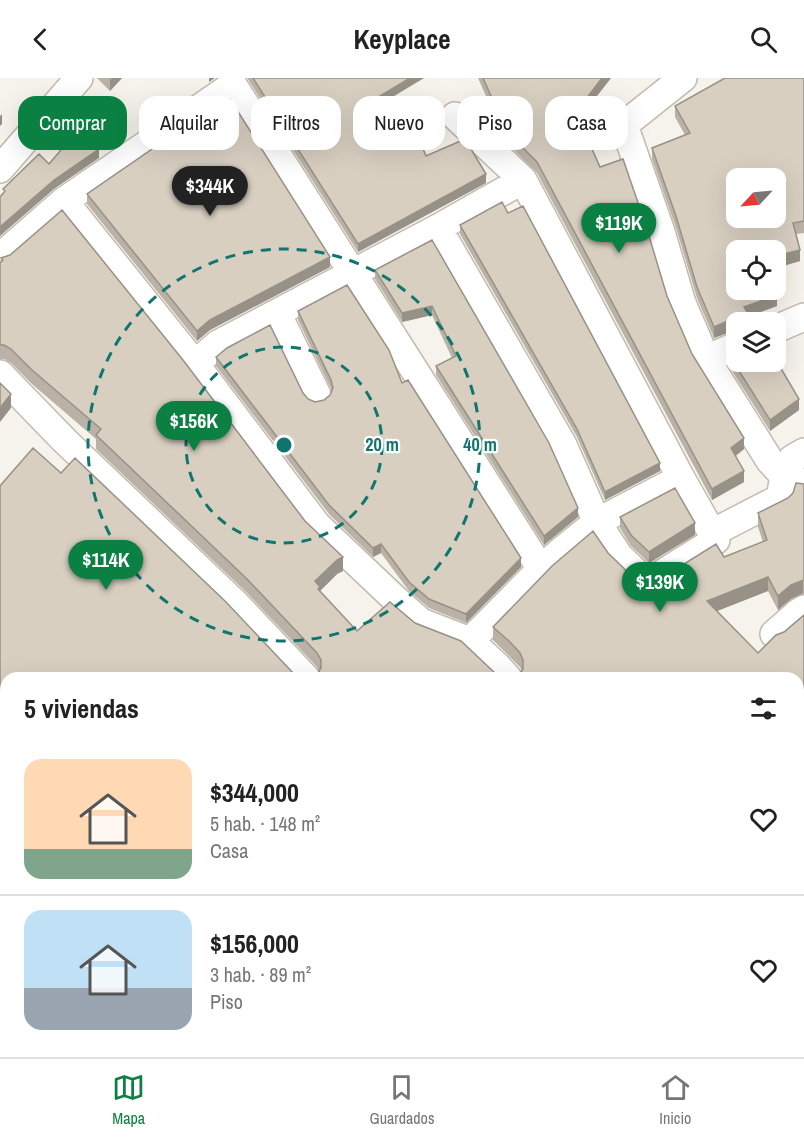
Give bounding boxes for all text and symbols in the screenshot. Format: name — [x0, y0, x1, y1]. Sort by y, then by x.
text: Keyplace — [353, 21, 451, 57]
icon: back — [24, 23, 57, 56]
icon: search — [747, 23, 780, 56]
chip: Comprar — [18, 96, 127, 150]
chip: Alquilar — [139, 96, 239, 150]
chip: Filtros — [251, 96, 341, 150]
chip: Nuevo — [353, 96, 445, 150]
chip: Piso — [457, 96, 533, 150]
chip: Casa — [545, 96, 628, 150]
pin: $344K — [168, 166, 252, 217]
north arrow — [726, 168, 786, 228]
map controls — [726, 168, 786, 372]
text: $344K — [186, 172, 234, 199]
pin: $119K — [577, 203, 661, 254]
text: $119K — [595, 209, 643, 236]
button: locate — [726, 240, 786, 300]
button: layers — [726, 312, 786, 372]
pin: $156K — [152, 401, 236, 452]
text: $156K — [170, 407, 218, 434]
text: 20 m — [365, 432, 399, 457]
text: 40 m — [463, 432, 497, 457]
centre of rings — [274, 435, 294, 455]
pin: $114K — [64, 540, 148, 591]
text: $114K — [82, 546, 130, 573]
pin: $139K — [618, 562, 702, 613]
text: $139K — [636, 568, 684, 595]
text: 5 viviendas — [24, 691, 139, 726]
icon: filters — [747, 692, 780, 725]
text: $344,000 — [210, 775, 299, 810]
icon: home — [72, 783, 144, 855]
icon: heart — [747, 803, 780, 836]
text: 5 hab. · 148 m² — [210, 810, 320, 837]
text: Casa — [210, 837, 248, 864]
text: $156,000 — [210, 926, 299, 961]
icon: home — [72, 934, 144, 1006]
icon: heart — [747, 954, 780, 987]
text: 3 hab. · 89 m² — [210, 961, 311, 988]
text: Piso — [210, 988, 243, 1015]
tab: Mapa — [112, 1071, 145, 1129]
tab: Guardados — [370, 1071, 434, 1129]
tab: Inicio — [659, 1071, 692, 1129]

